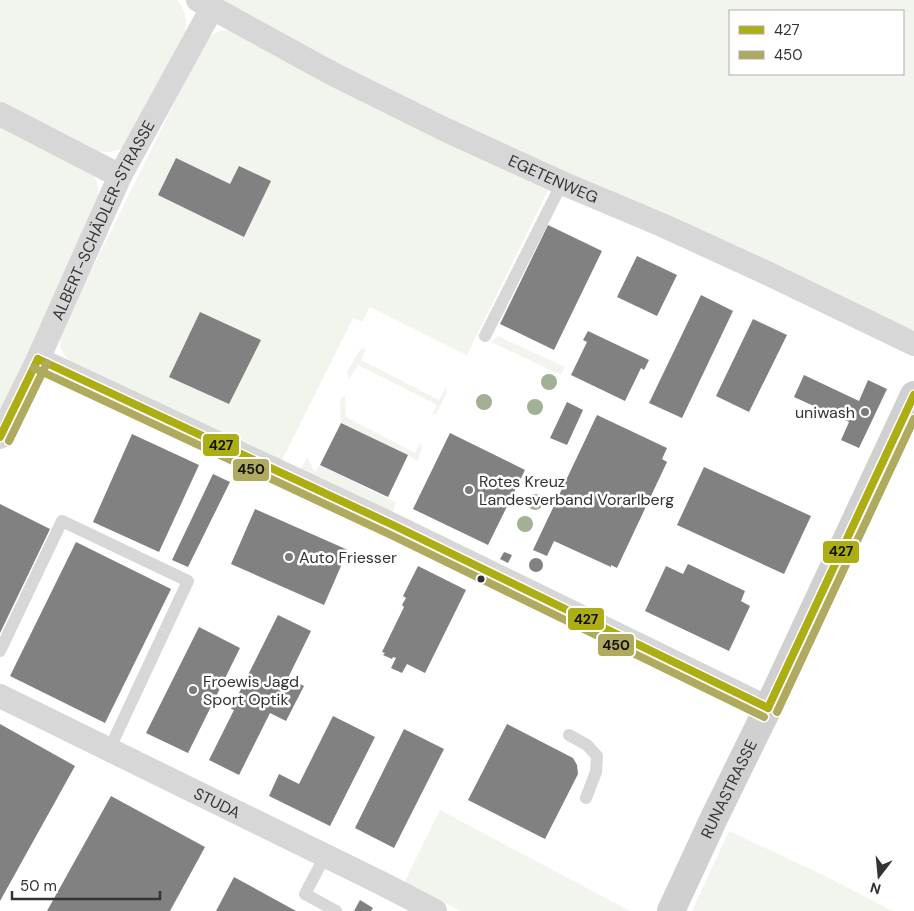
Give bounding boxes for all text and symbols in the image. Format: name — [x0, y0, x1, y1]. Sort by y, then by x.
legend — [729, 10, 904, 75]
text: 427 — [774, 20, 800, 40]
text: 450 — [774, 45, 803, 65]
street label: ALBERT-SCHÄDLER-STRASSE — [46, 116, 159, 323]
street label: EGETENWEG — [505, 150, 601, 208]
place label: uniwash — [795, 402, 855, 423]
marker: uniwash — [859, 406, 871, 418]
line badge: 427 — [202, 433, 240, 457]
text: 427 — [209, 436, 234, 454]
line badge: 450 — [232, 458, 270, 482]
text: 450 — [237, 460, 265, 478]
place label: Rotes Kreuz Landesverband Vorarlberg — [479, 471, 674, 510]
marker: Rotes Kreuz Landesverband Vorarlberg — [463, 484, 475, 496]
line badge: 427 — [822, 540, 860, 564]
text: 427 — [829, 542, 854, 560]
place label: Auto Friesser — [299, 547, 397, 568]
marker: Auto Friesser — [283, 551, 295, 563]
unlabelled marker — [476, 574, 486, 584]
line badge: 427 — [567, 607, 605, 631]
text: 427 — [574, 610, 599, 628]
line badge: 450 — [597, 633, 635, 657]
text: 450 — [602, 636, 630, 654]
place label: Froewis Jagd Sport Optik — [203, 671, 299, 710]
marker: Froewis Jagd Sport Optik — [187, 684, 199, 696]
street label: RUNASTRASSE — [696, 736, 761, 842]
street label: STUDA — [190, 782, 244, 823]
north arrow — [854, 851, 904, 901]
scale bar — [12, 868, 160, 900]
text: 50 m — [20, 876, 57, 896]
text: N — [868, 878, 883, 899]

